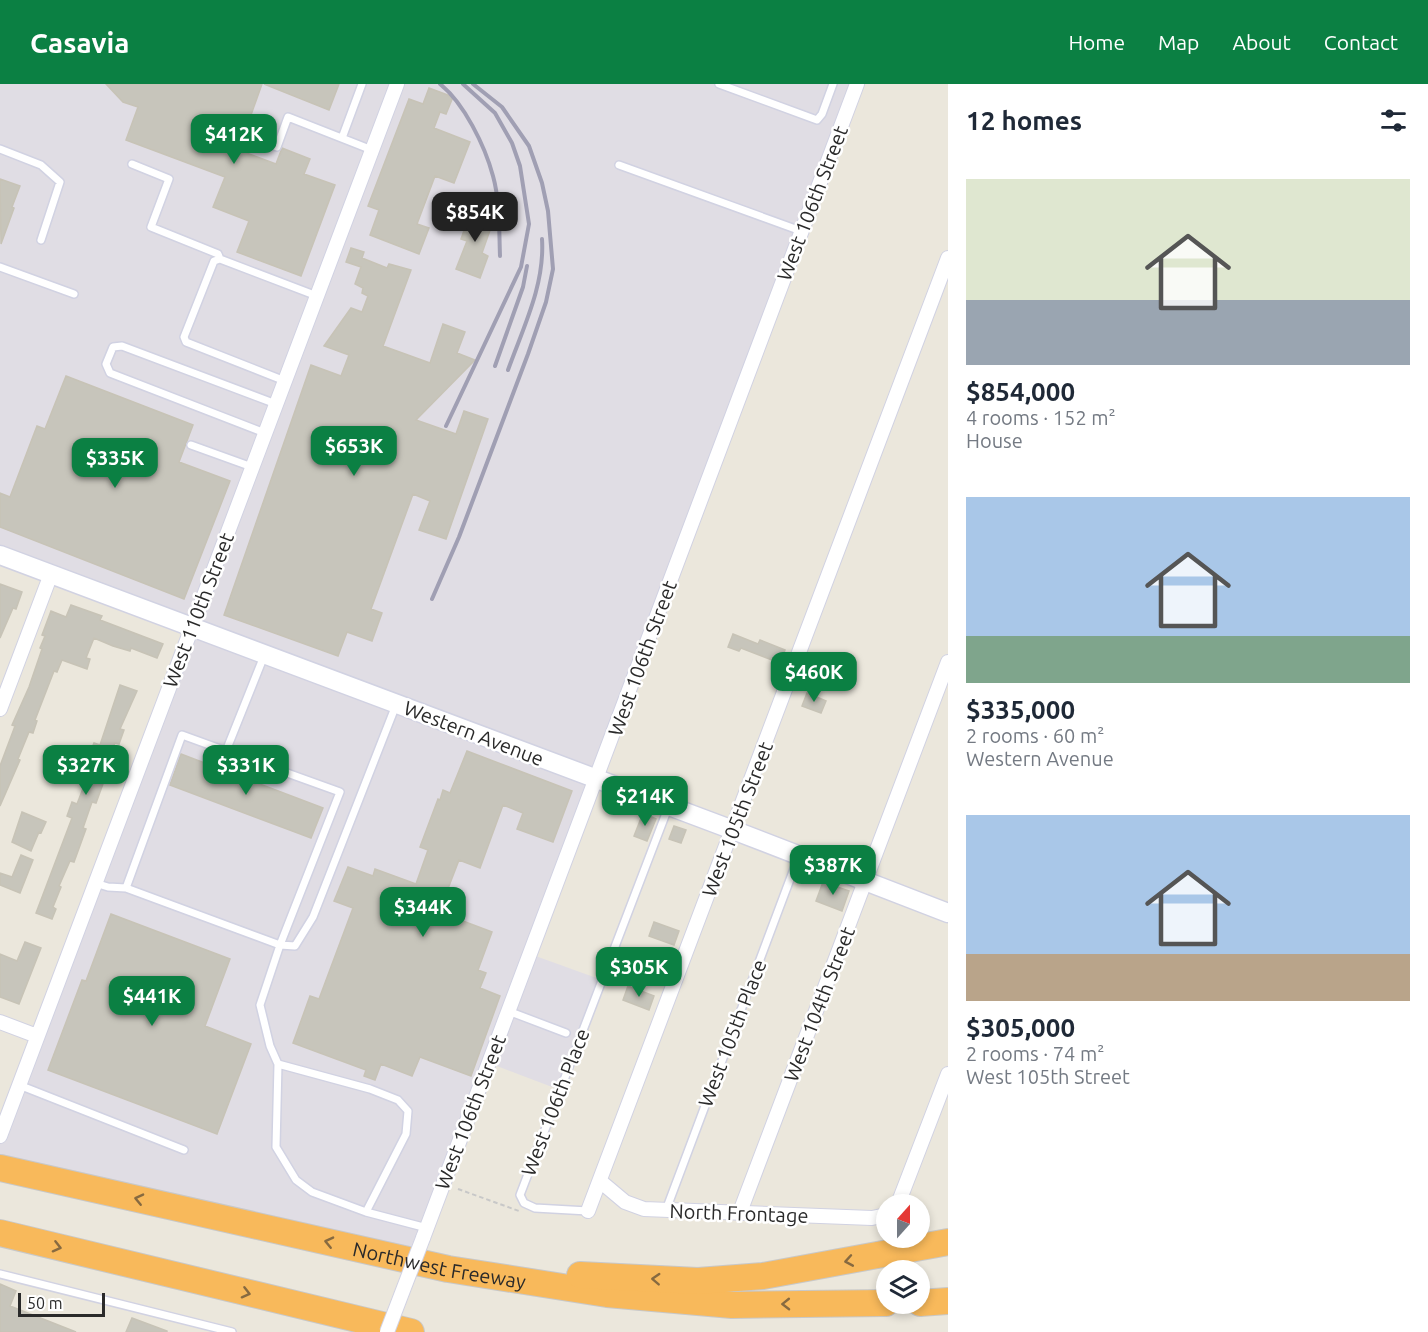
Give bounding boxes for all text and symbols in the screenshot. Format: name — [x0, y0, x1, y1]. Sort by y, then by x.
text: Casavia — [30, 27, 129, 58]
text: Home — [1068, 30, 1125, 54]
text: Map — [1158, 30, 1199, 54]
text: About — [1232, 30, 1291, 54]
text: Contact — [1324, 30, 1398, 54]
icon: filters — [1377, 104, 1410, 137]
text: 12 homes — [966, 106, 1082, 135]
pin: $412K — [192, 114, 276, 165]
text: $412K — [205, 122, 263, 145]
street label: West 106th Street — [772, 122, 852, 284]
pin: $854K — [433, 192, 517, 243]
text: $854K — [446, 200, 504, 223]
icon: home — [1134, 218, 1242, 326]
text: $854,000 — [966, 377, 1075, 406]
text: 4 rooms · 152 m² — [966, 406, 1116, 429]
pin: $653K — [312, 426, 396, 477]
text: House — [966, 429, 1023, 452]
text: $653K — [325, 434, 383, 457]
pin: $335K — [73, 438, 157, 489]
text: $335K — [86, 446, 144, 469]
street label: West 110th Street — [158, 529, 238, 691]
icon: home — [1134, 536, 1242, 644]
street label: West 106th Street — [603, 577, 681, 739]
pin: $460K — [772, 652, 856, 703]
text: $460K — [785, 660, 843, 683]
text: $335,000 — [966, 695, 1075, 724]
street label: Western Avenue — [401, 696, 547, 770]
text: 2 rooms · 60 m² — [966, 724, 1104, 747]
street label: West 105th Street — [697, 738, 777, 900]
pin: $327K — [44, 745, 128, 796]
pin: $331K — [204, 745, 288, 796]
text: Western Avenue — [966, 747, 1114, 770]
text: $327K — [57, 753, 115, 776]
text: $331K — [217, 753, 275, 776]
pin: $214K — [603, 776, 687, 827]
text: $214K — [616, 784, 674, 807]
pin: $387K — [791, 845, 875, 896]
text: $387K — [804, 853, 862, 876]
icon: home — [1134, 854, 1242, 962]
pin: $344K — [381, 887, 465, 938]
text: $344K — [394, 895, 452, 918]
street label: West 104th Street — [779, 923, 859, 1085]
pin: $305K — [597, 947, 681, 998]
text: $305K — [610, 955, 668, 978]
street label: West 105th Place — [693, 956, 771, 1110]
pin: $441K — [110, 976, 194, 1027]
text: $441K — [123, 984, 181, 1007]
text: $305,000 — [966, 1013, 1075, 1042]
street label: West 106th Place — [516, 1025, 594, 1179]
street label: West 106th Street — [430, 1031, 510, 1193]
text: 2 rooms · 74 m² — [966, 1042, 1104, 1065]
text: West 105th Street — [966, 1065, 1130, 1088]
one-way arrow — [134, 1194, 144, 1207]
north arrow — [876, 1194, 930, 1248]
map controls — [876, 1194, 930, 1314]
street label: North Frontage — [669, 1199, 809, 1227]
one-way arrow — [325, 1236, 335, 1249]
street label: Northwest Freeway — [351, 1236, 528, 1293]
one-way arrow — [52, 1240, 62, 1253]
one-way arrow — [845, 1254, 855, 1267]
button: layers — [876, 1260, 930, 1314]
one-way arrow — [651, 1272, 660, 1285]
one-way arrow — [241, 1285, 251, 1298]
scale bar — [18, 1290, 105, 1318]
text: 50 m — [27, 1294, 63, 1312]
one-way arrow — [782, 1298, 791, 1310]

